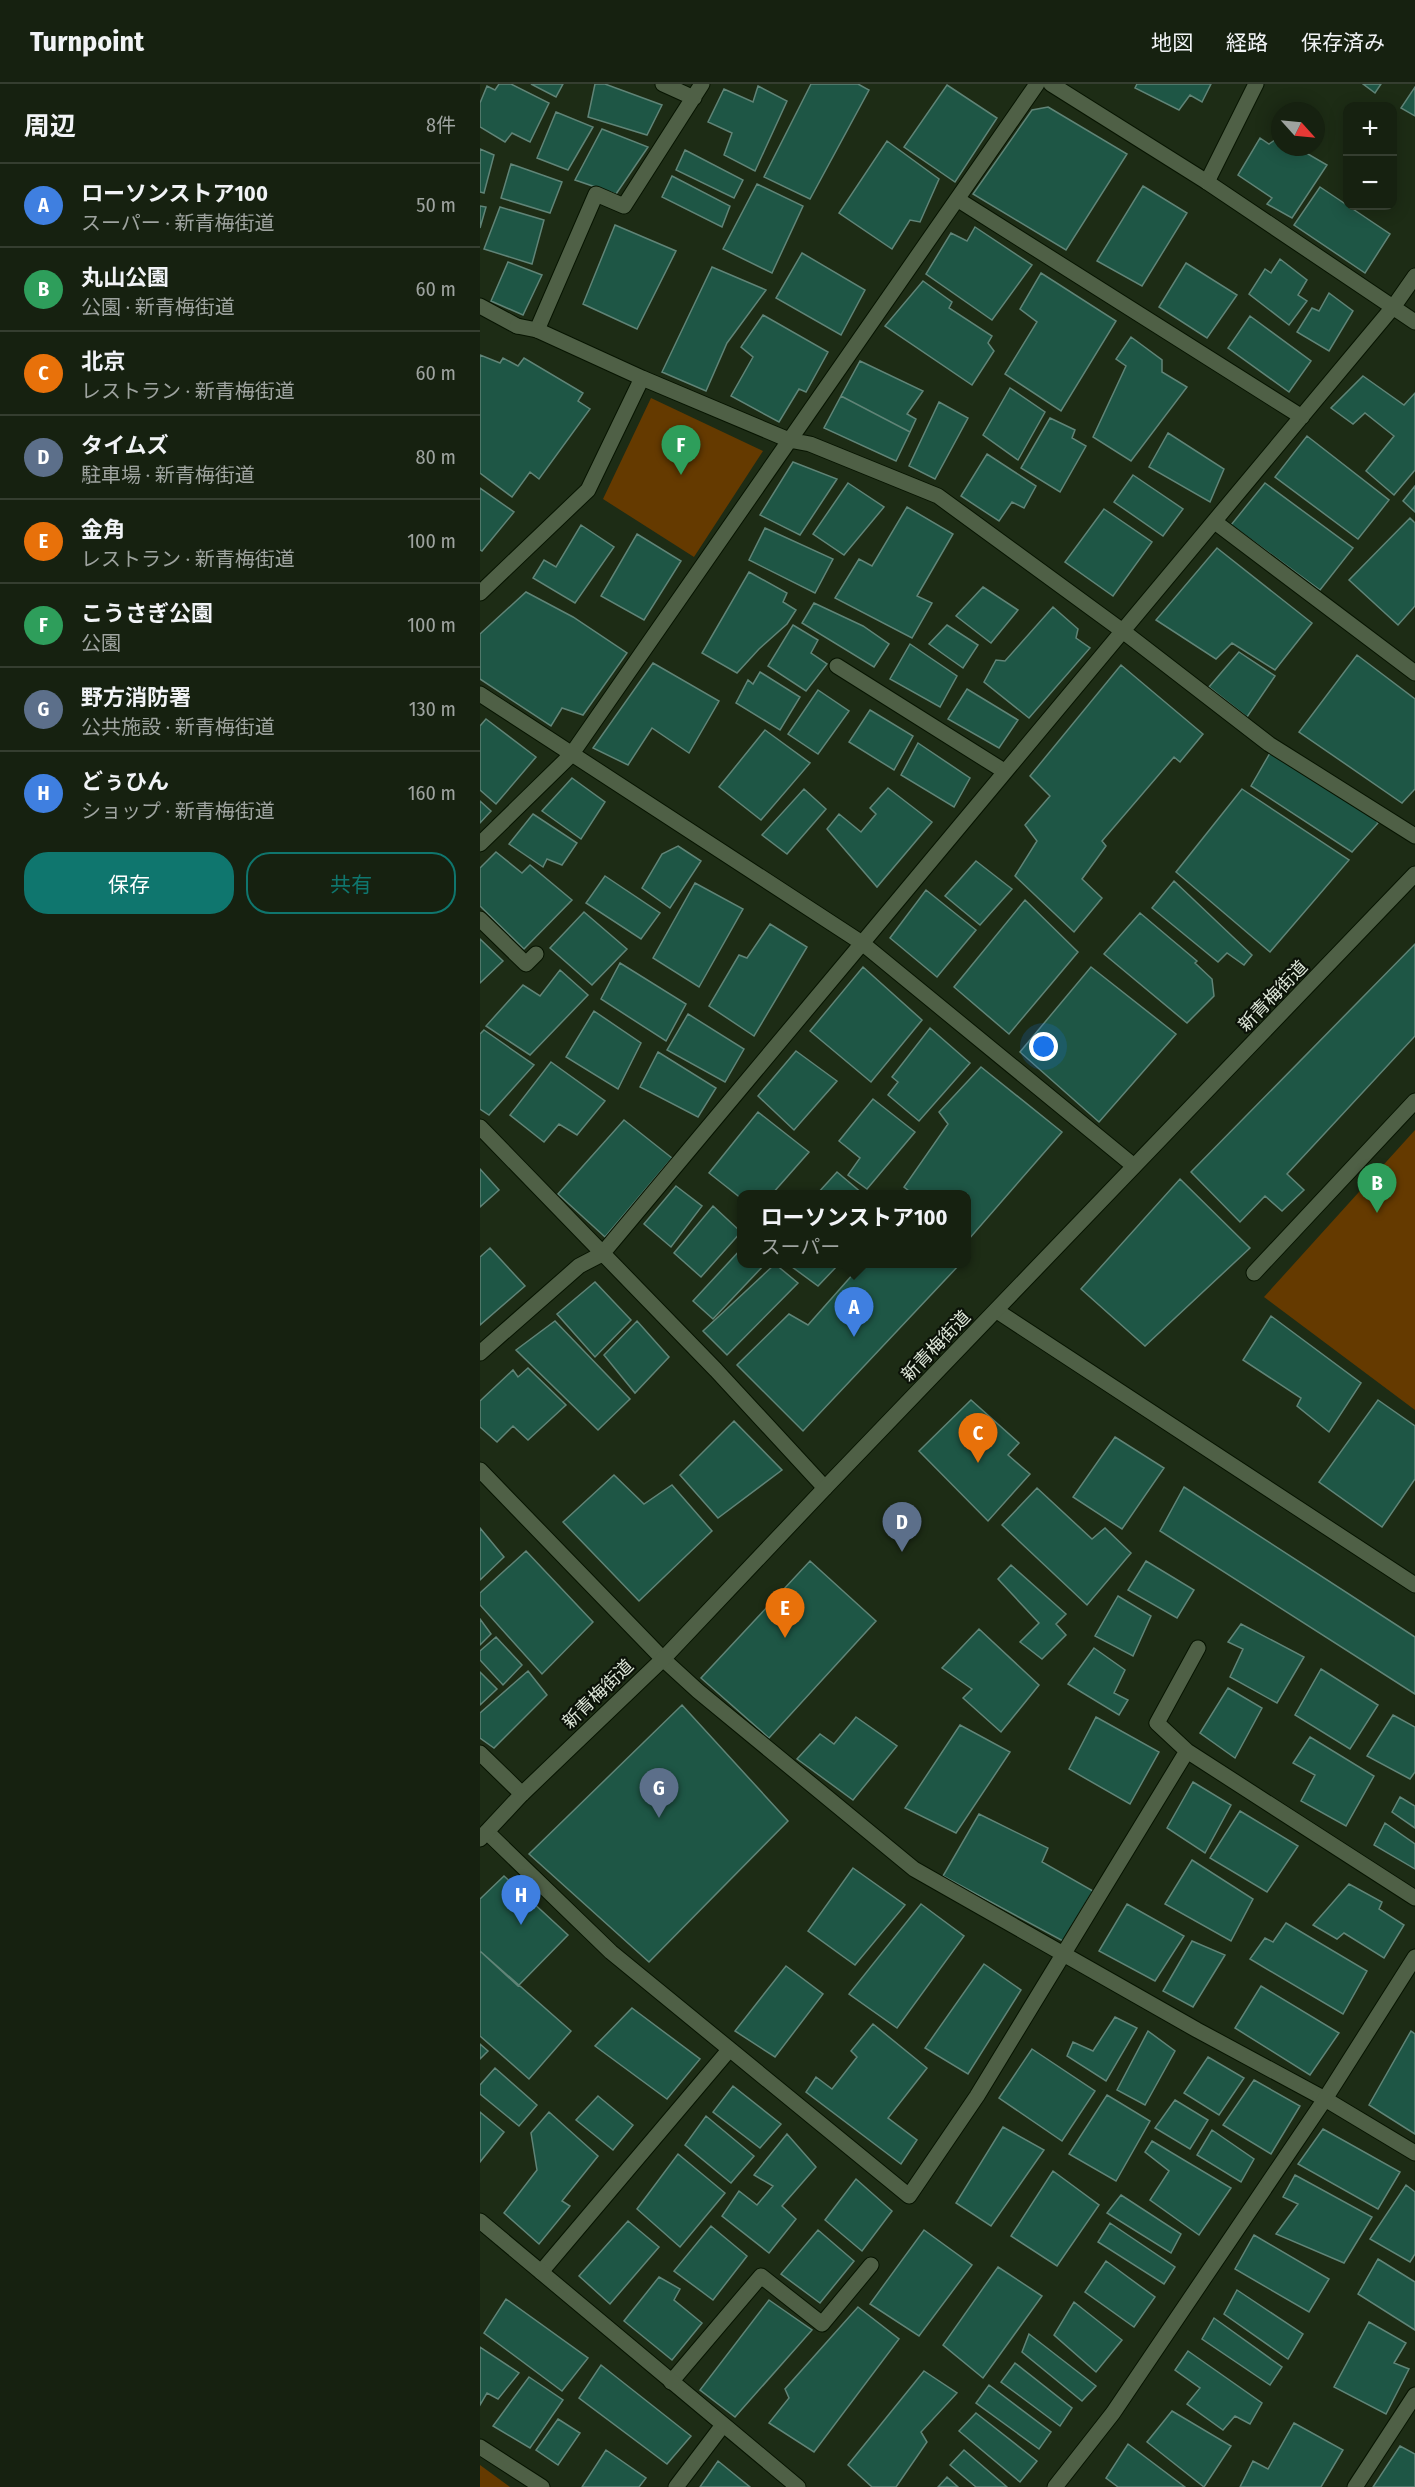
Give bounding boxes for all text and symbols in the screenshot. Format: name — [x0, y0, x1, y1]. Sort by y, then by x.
text: Turnpoint — [30, 25, 144, 58]
text: 地図 — [1151, 30, 1193, 56]
text: 経路 — [1226, 30, 1268, 56]
text: 保存済み — [1301, 30, 1385, 56]
north arrow — [1271, 102, 1325, 156]
map controls — [1343, 102, 1397, 210]
button: + — [1343, 102, 1397, 156]
text: 周辺 — [24, 111, 76, 142]
text: 8件 — [426, 113, 456, 137]
button: − — [1343, 156, 1397, 210]
text: ローソンストア100 — [81, 180, 268, 207]
text: A — [38, 193, 49, 217]
text: 50 m — [416, 193, 456, 217]
text: スーパー · 新青梅街道 — [81, 211, 274, 235]
text: 丸山公園 — [81, 264, 169, 291]
text: B — [38, 277, 49, 301]
text: 60 m — [416, 277, 456, 301]
text: 公園 · 新青梅街道 — [81, 295, 235, 319]
text: 北京 — [81, 348, 125, 375]
text: C — [38, 361, 49, 385]
text: 60 m — [416, 361, 456, 385]
text: レストラン · 新青梅街道 — [81, 379, 295, 403]
pin: F — [662, 426, 700, 475]
text: タイムズ — [81, 432, 169, 459]
text: D — [38, 445, 49, 469]
text: 80 m — [416, 445, 456, 469]
text: 駐車場 · 新青梅街道 — [81, 463, 255, 487]
text: 金角 — [81, 516, 125, 543]
text: E — [39, 529, 48, 553]
text: 100 m — [407, 529, 456, 553]
text: レストラン · 新青梅街道 — [81, 547, 295, 571]
text: こうさぎ公園 — [81, 600, 213, 627]
text: F — [39, 613, 48, 637]
text: 100 m — [407, 613, 456, 637]
text: 公園 — [81, 631, 121, 655]
text: 野方消防署 — [81, 684, 191, 711]
text: G — [38, 697, 49, 721]
text: 130 m — [409, 697, 456, 721]
text: 公共施設 · 新青梅街道 — [81, 715, 275, 739]
text: どぅひん — [81, 768, 169, 795]
text: H — [37, 781, 50, 805]
text: 160 m — [408, 781, 456, 805]
text: ショップ · 新青梅街道 — [81, 799, 275, 823]
button: 保存 — [24, 852, 234, 914]
button: 共有 — [246, 852, 456, 914]
street label: 新青梅街道 — [1234, 956, 1312, 1036]
your location — [1029, 1032, 1058, 1061]
pin: B — [1358, 1164, 1396, 1213]
popup — [737, 1190, 971, 1268]
text: ローソンストア100 — [761, 1204, 947, 1231]
text: スーパー — [761, 1235, 840, 1259]
pin: A — [834, 1288, 874, 1337]
street label: 新青梅街道 — [897, 1306, 975, 1386]
pin: C — [958, 1414, 998, 1463]
pin: D — [882, 1502, 922, 1552]
pin: E — [766, 1588, 804, 1638]
street label: 新青梅街道 — [558, 1655, 638, 1733]
pin: G — [640, 1768, 678, 1818]
pin: H — [502, 1876, 540, 1925]

